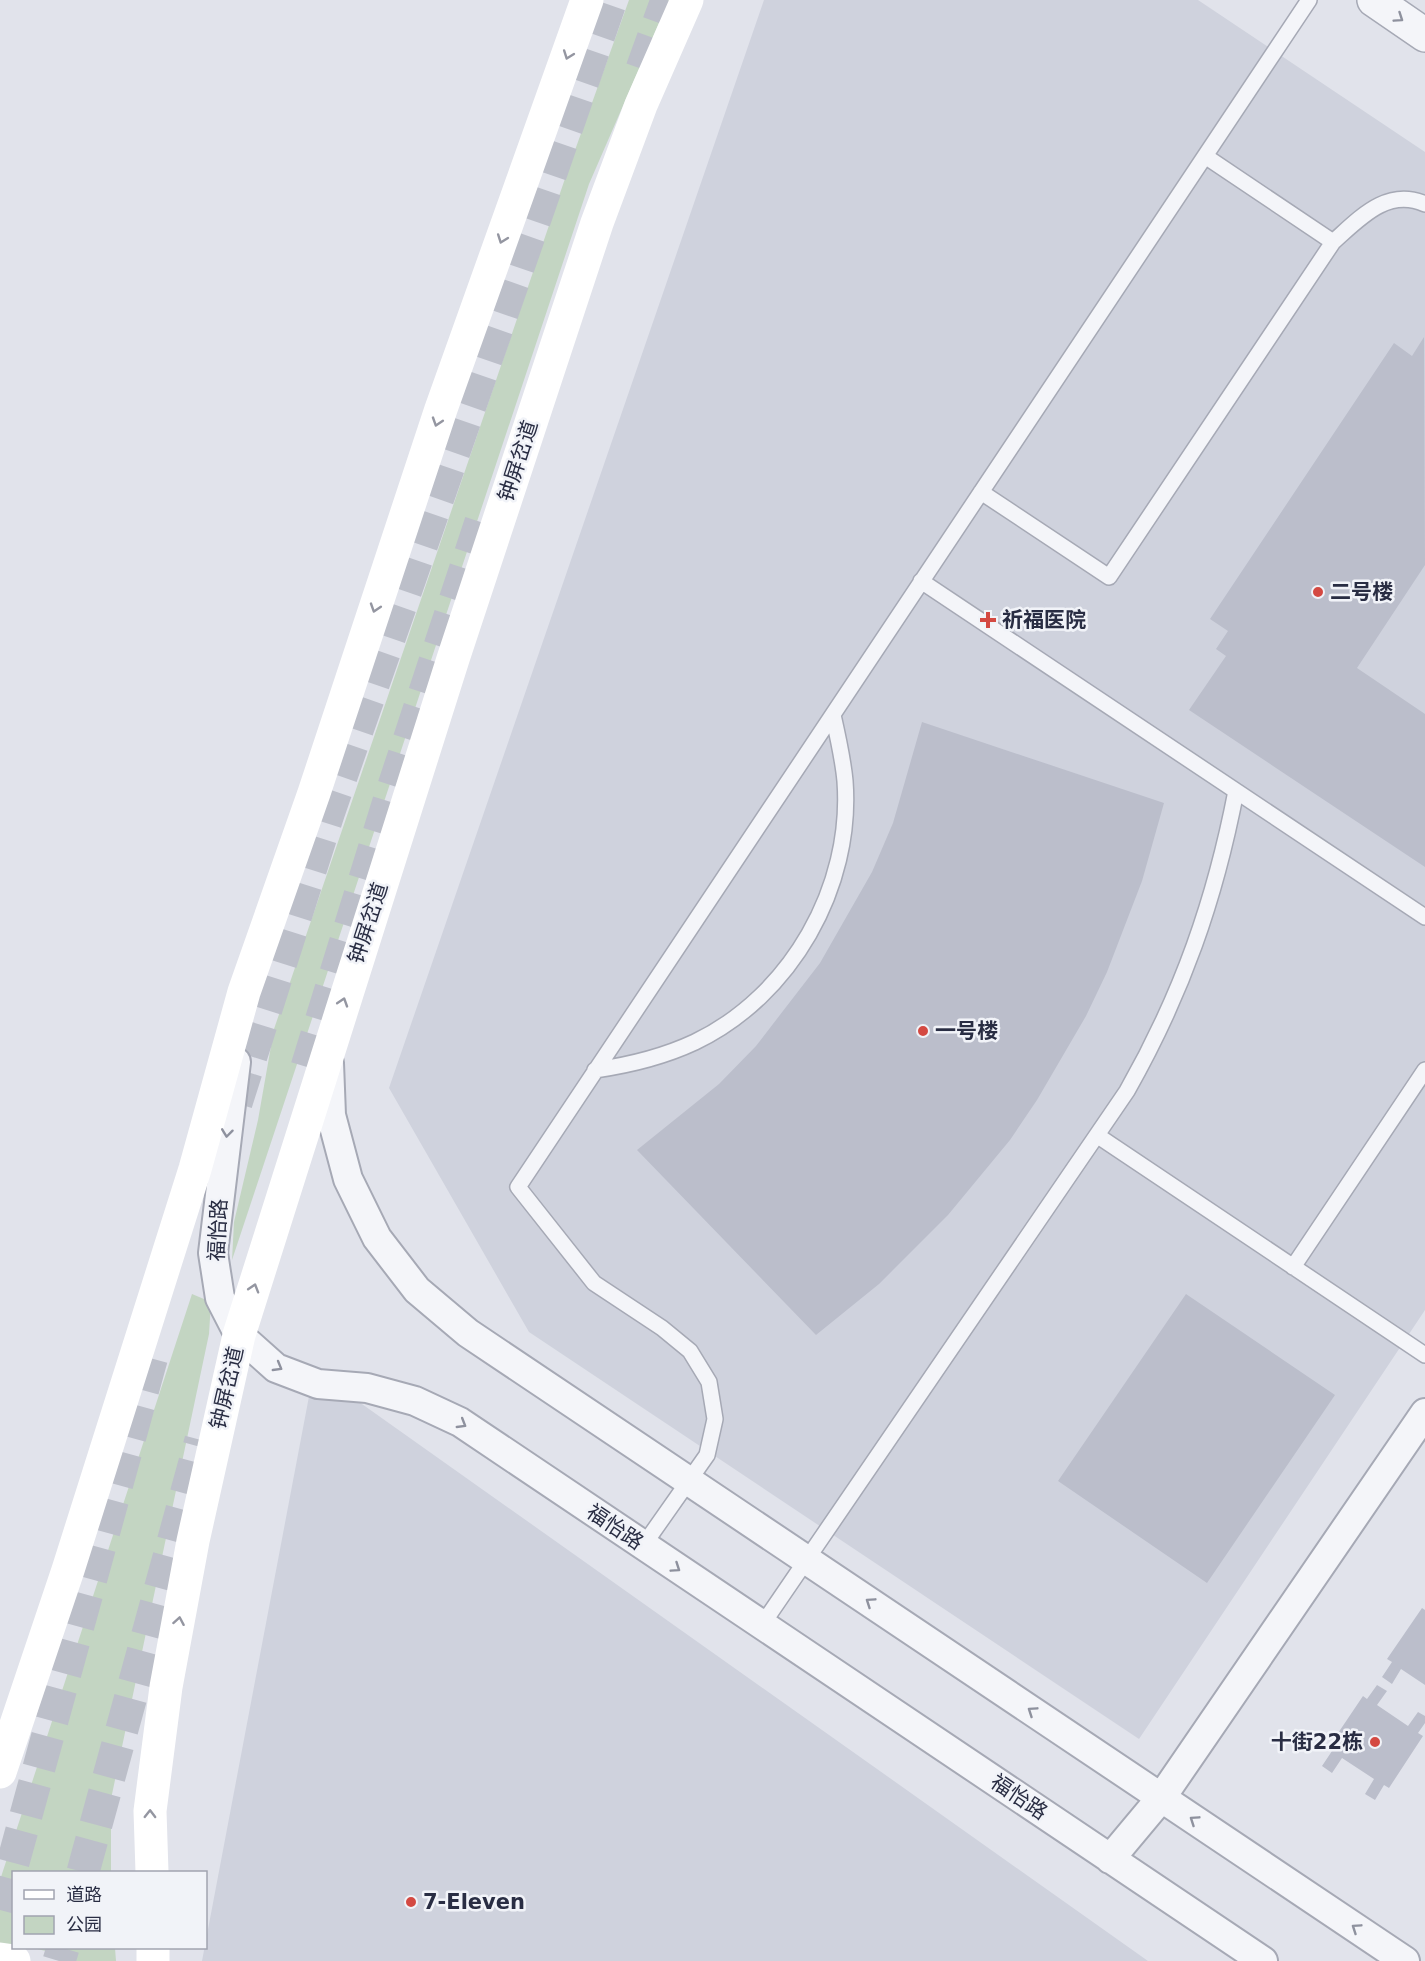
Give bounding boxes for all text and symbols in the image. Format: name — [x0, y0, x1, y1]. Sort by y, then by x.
one-way arrow — [1393, 11, 1404, 22]
one-way arrow — [562, 49, 575, 60]
one-way arrow — [497, 233, 510, 244]
one-way arrow — [432, 416, 444, 427]
street label: 钟屏岔道 — [494, 417, 542, 505]
place label: 二号楼 — [1330, 580, 1393, 604]
marker: 二号楼 — [1311, 585, 1325, 599]
one-way arrow — [370, 602, 383, 612]
place label: 祈福医院 — [1002, 608, 1086, 632]
marker: 祈福医院 — [979, 611, 997, 629]
street label: 钟屏岔道 — [344, 879, 392, 967]
one-way arrow — [336, 997, 349, 1008]
place label: 一号楼 — [935, 1019, 998, 1043]
marker: 一号楼 — [916, 1024, 930, 1038]
one-way arrow — [221, 1129, 234, 1138]
street label: 福怡路 — [204, 1198, 232, 1262]
one-way arrow — [247, 1283, 259, 1294]
street label: 钟屏岔道 — [206, 1344, 248, 1432]
one-way arrow — [272, 1359, 282, 1371]
one-way arrow — [456, 1417, 466, 1429]
street label: 福怡路 — [582, 1499, 648, 1555]
one-way arrow — [669, 1561, 680, 1572]
one-way arrow — [866, 1599, 877, 1610]
one-way arrow — [172, 1617, 184, 1626]
one-way arrow — [1028, 1707, 1039, 1718]
place label: 十街22栋 — [1271, 1730, 1363, 1754]
marker: 十街22栋 — [1368, 1735, 1382, 1749]
street label: 福怡路 — [986, 1769, 1052, 1825]
one-way arrow — [144, 1810, 157, 1819]
one-way arrow — [1190, 1816, 1201, 1827]
legend — [12, 1871, 207, 1949]
text: 道路 — [66, 1884, 102, 1905]
place label: 7-Eleven — [423, 1890, 525, 1914]
marker: 7-Eleven — [404, 1895, 418, 1909]
text: 公园 — [66, 1914, 102, 1935]
one-way arrow — [1352, 1924, 1362, 1936]

